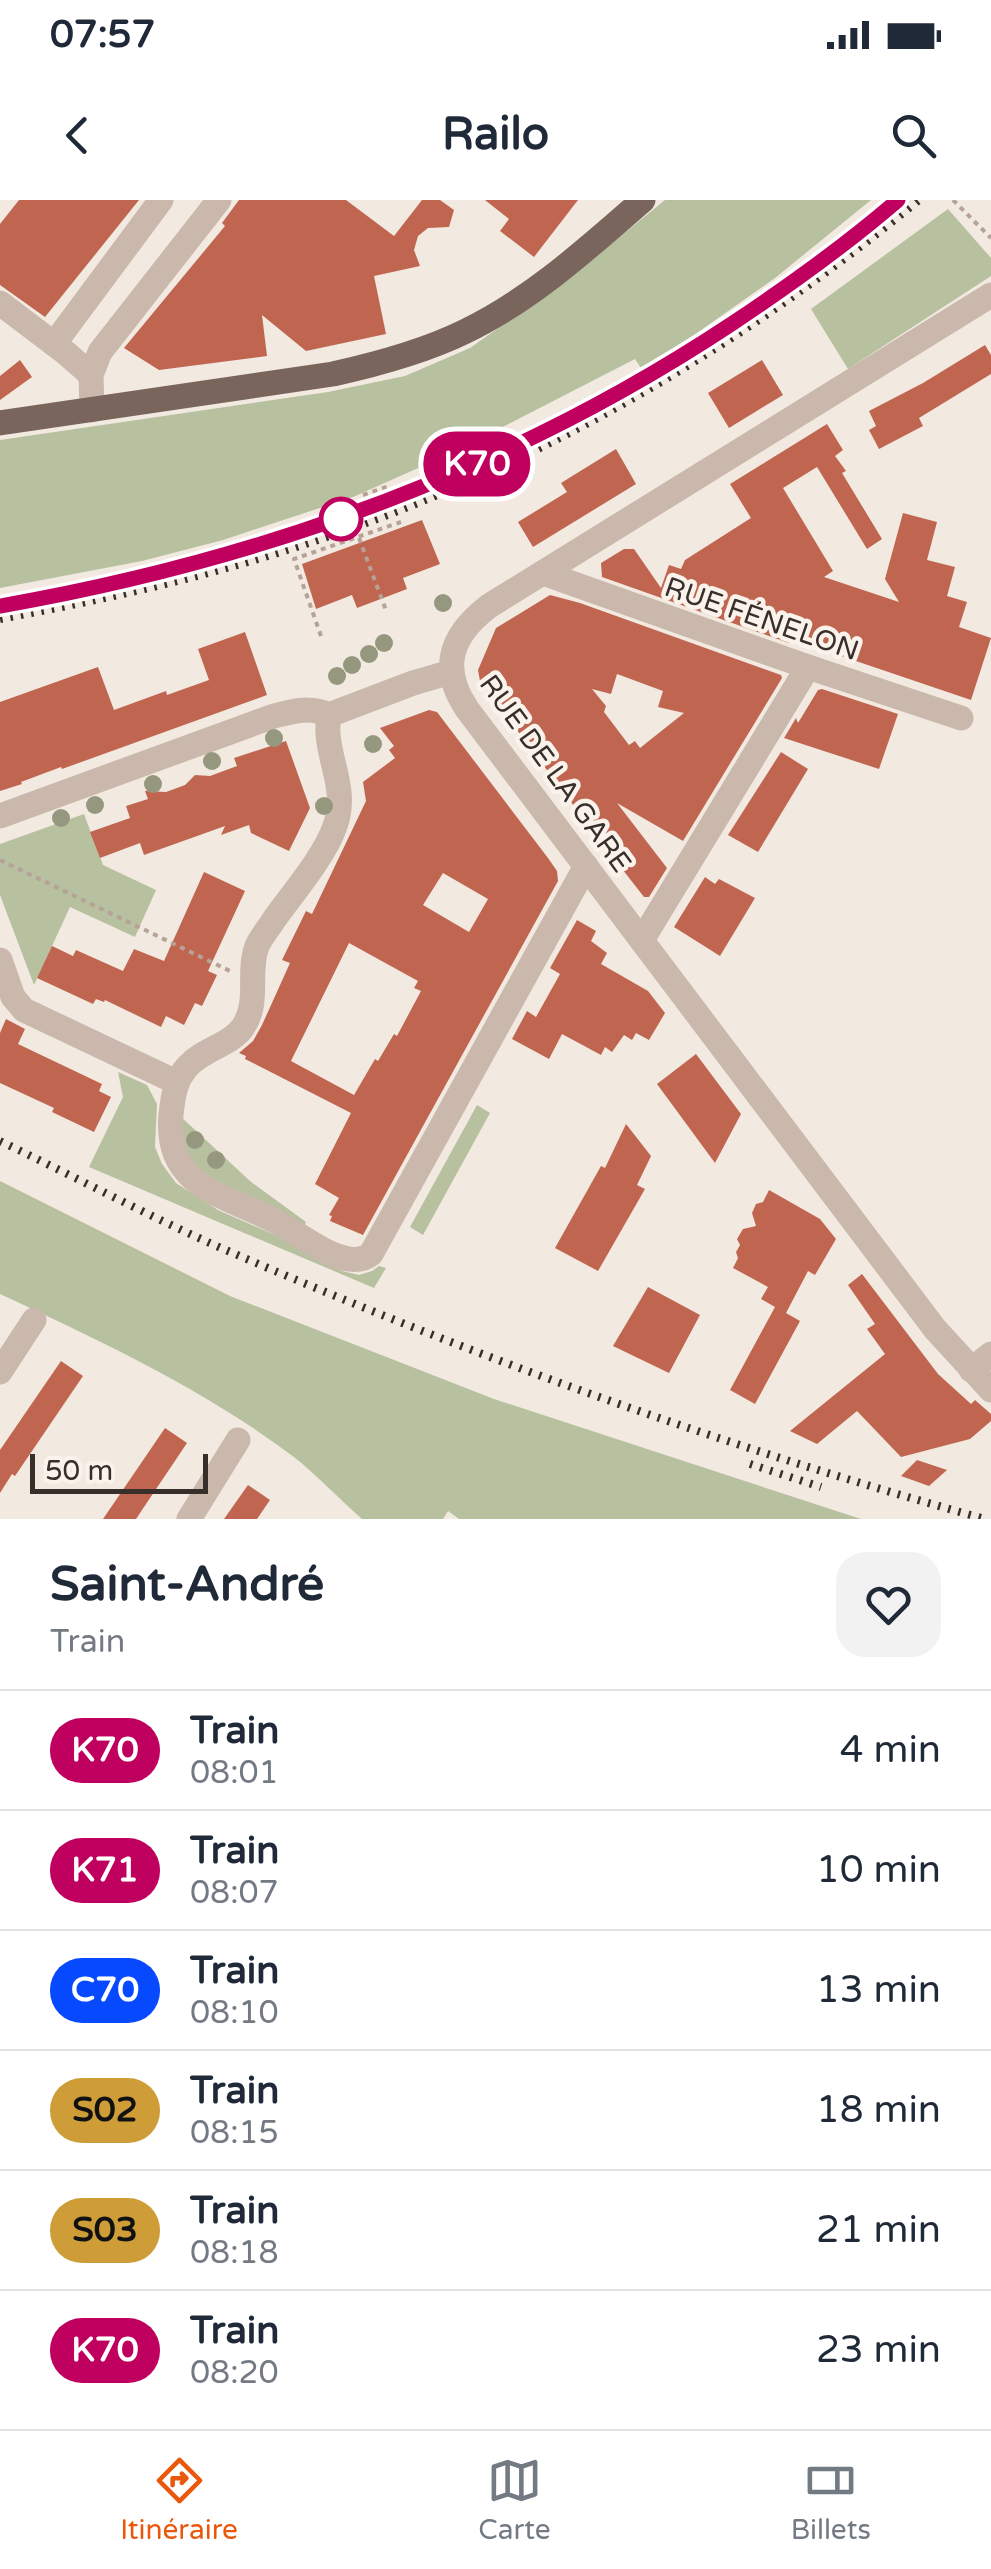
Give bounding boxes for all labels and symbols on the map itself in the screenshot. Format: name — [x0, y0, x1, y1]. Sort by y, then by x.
line badge: K70 — [420, 432, 534, 496]
unlabelled marker — [320, 498, 362, 540]
street label: RUE FÉNELON — [660, 570, 863, 668]
street label: RUE DE LA GARE — [472, 668, 638, 879]
scale bar — [30, 1449, 208, 1493]

